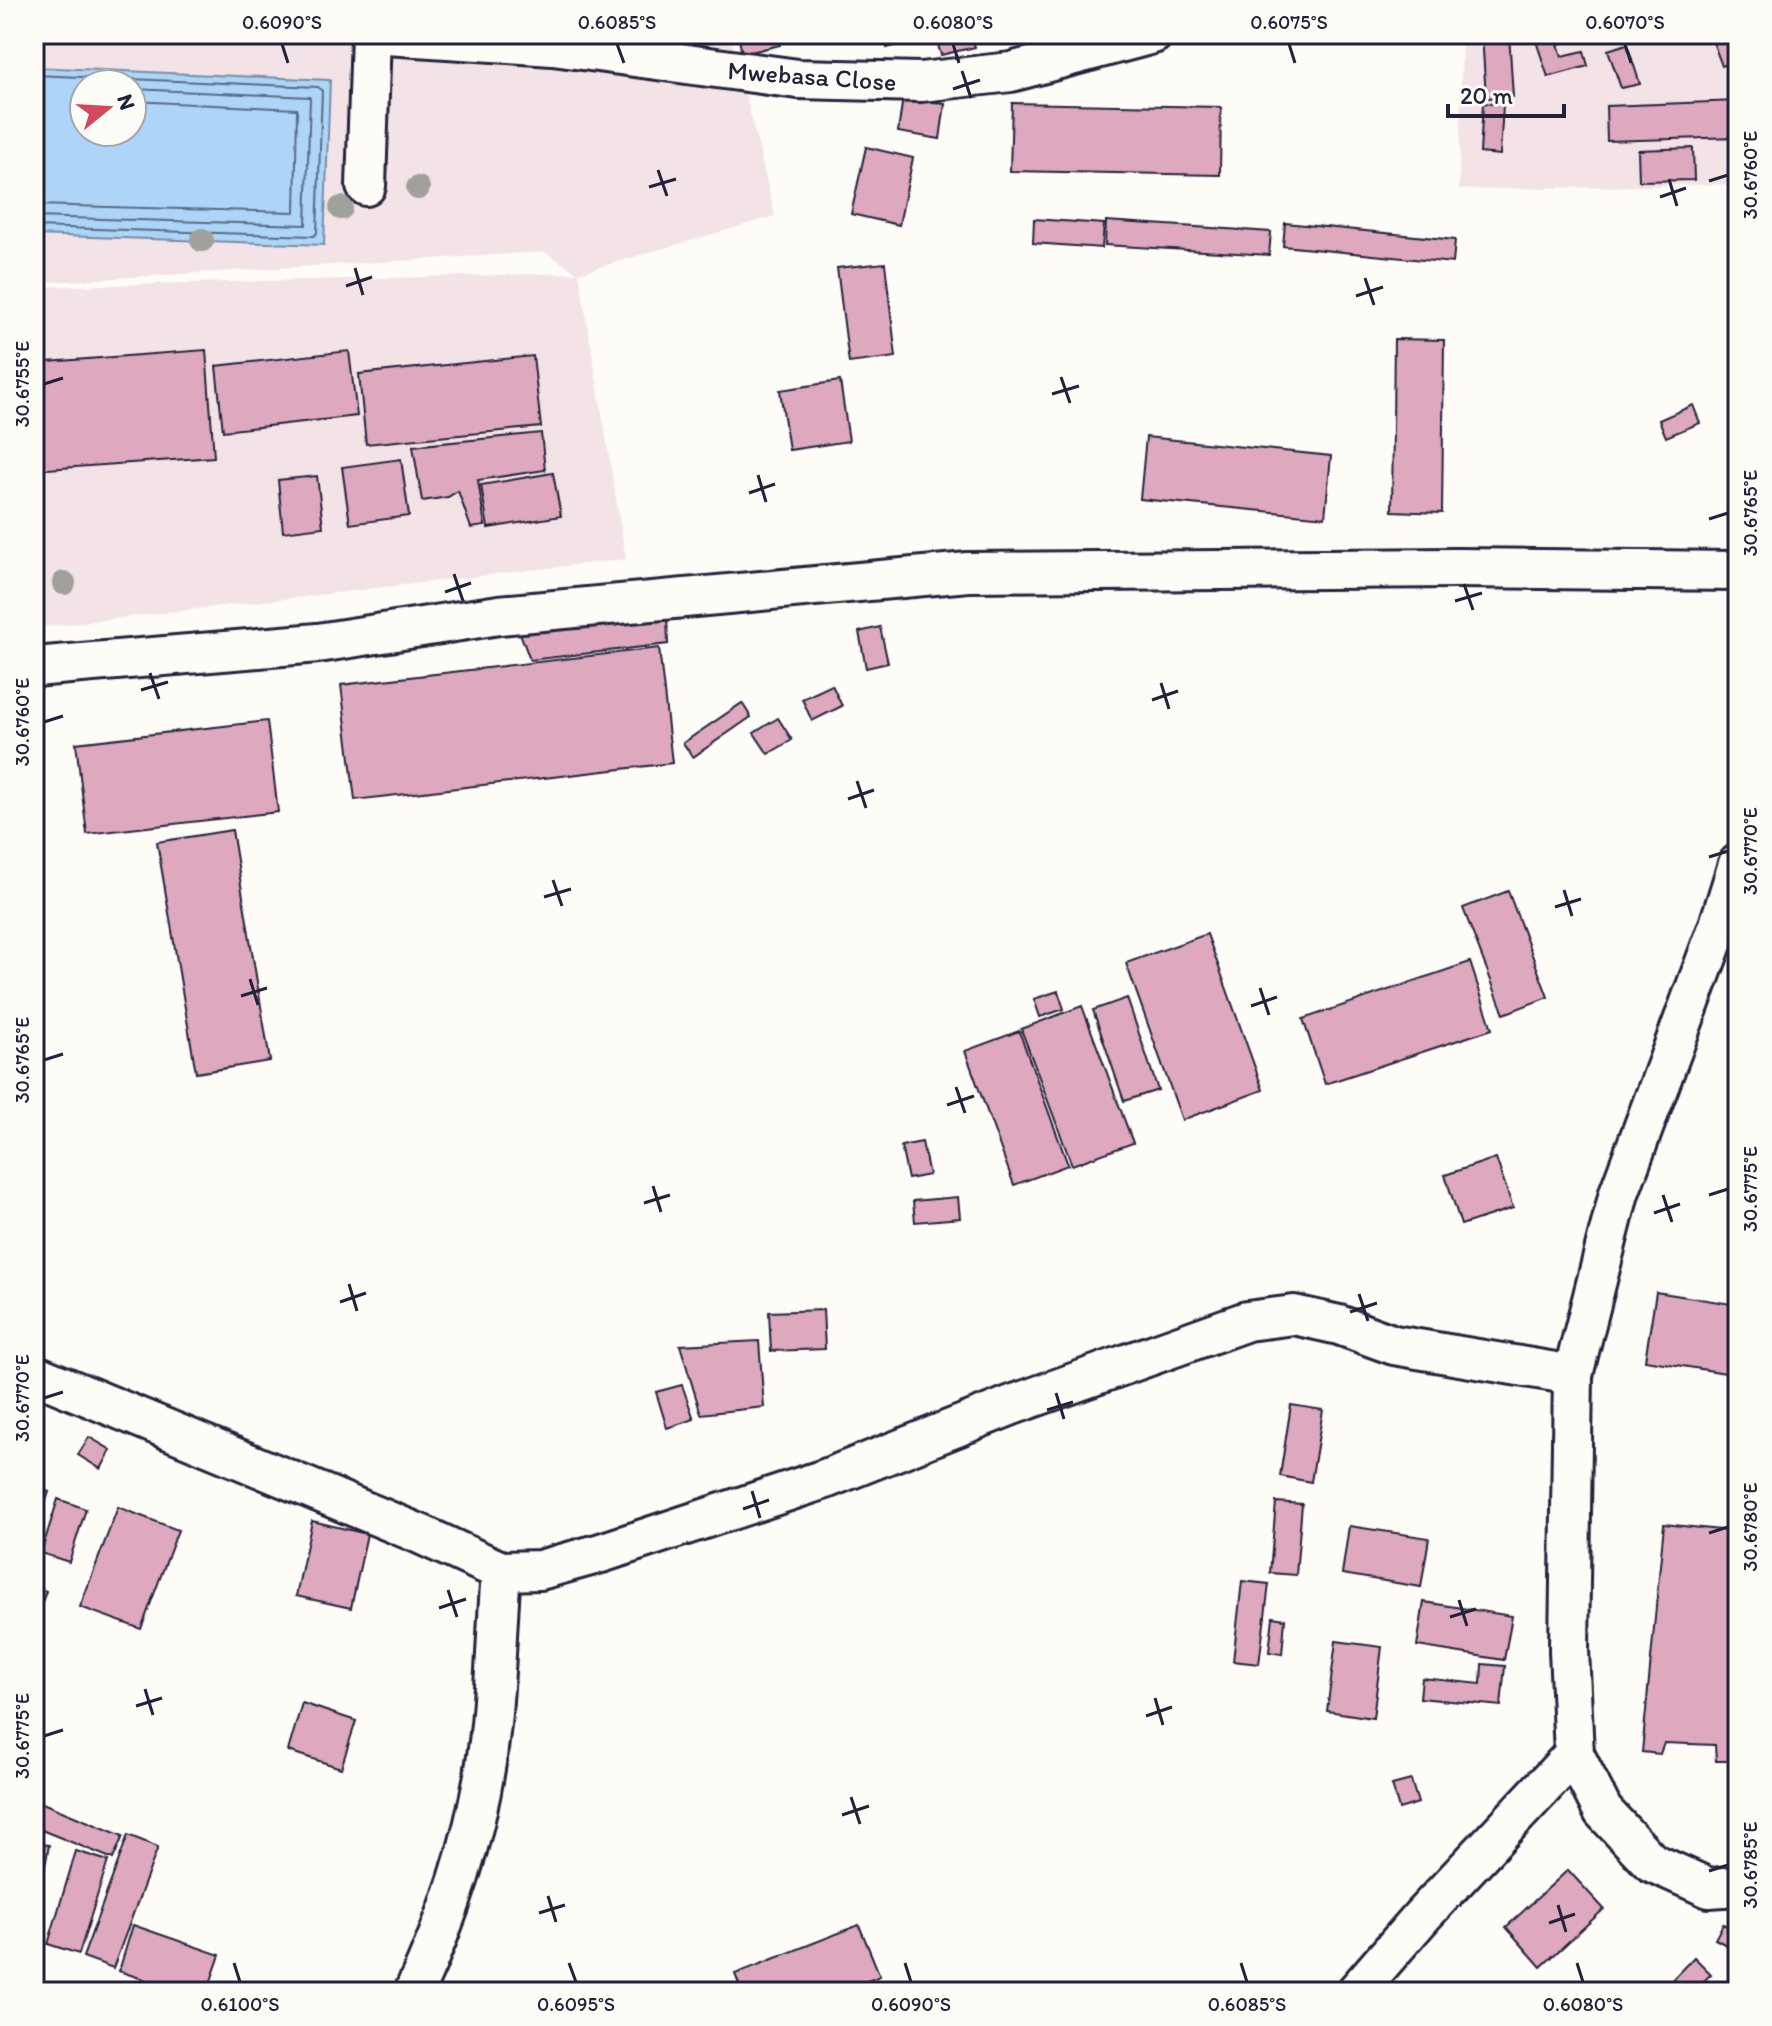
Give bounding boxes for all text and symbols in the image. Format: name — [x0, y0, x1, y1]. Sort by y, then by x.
text: 0.6090°S — [242, 10, 322, 34]
text: 0.6085°S — [578, 10, 656, 34]
text: 0.6080°S — [913, 10, 993, 34]
text: 0.6075°S — [1250, 10, 1328, 34]
text: 0.6070°S — [1585, 10, 1665, 34]
street label: Mwebasa Close — [726, 54, 898, 98]
north arrow — [68, 68, 148, 148]
scale bar — [1448, 68, 1564, 118]
text: 20 m — [1460, 81, 1513, 110]
text: N — [111, 91, 142, 113]
text: 30.6760°E — [1738, 131, 1762, 219]
text: 30.6755°E — [10, 341, 34, 427]
text: 30.6765°E — [1738, 470, 1762, 556]
text: 30.6760°E — [10, 678, 34, 766]
text: 30.6770°E — [1738, 807, 1762, 895]
text: 30.6765°E — [10, 1017, 34, 1103]
text: 30.6775°E — [1738, 1146, 1762, 1232]
text: 30.6770°E — [10, 1354, 34, 1442]
text: 30.6780°E — [1738, 1483, 1762, 1571]
text: 30.6775°E — [10, 1693, 34, 1779]
text: 30.6785°E — [1738, 1821, 1762, 1909]
text: 0.6100°S — [201, 1992, 279, 2016]
text: 0.6095°S — [537, 1992, 615, 2016]
text: 0.6090°S — [871, 1992, 951, 2016]
text: 0.6085°S — [1208, 1992, 1286, 2016]
text: 0.6080°S — [1543, 1992, 1623, 2016]

